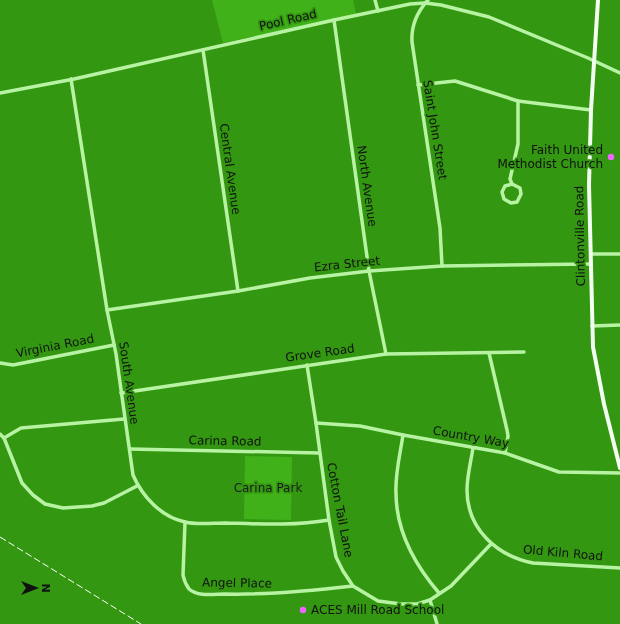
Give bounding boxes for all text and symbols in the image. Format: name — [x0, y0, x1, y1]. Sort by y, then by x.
street label: Pool Road — [258, 7, 318, 33]
street label: Saint John Street — [420, 79, 450, 181]
street label: Central Avenue — [217, 122, 243, 216]
place label: Faith United Methodist Church — [497, 143, 603, 171]
street label: North Avenue — [354, 144, 380, 228]
marker: Faith United Methodist Church — [606, 152, 616, 162]
street label: Clintonville Road — [572, 186, 588, 286]
street label: Ezra Street — [313, 254, 381, 274]
street label: Virginia Road — [15, 332, 95, 360]
street label: South Avenue — [116, 341, 142, 425]
street label: Grove Road — [284, 341, 356, 365]
street label: Country Way — [432, 423, 510, 451]
street label: Carina Road — [188, 433, 262, 449]
street label: Cotton Tail Lane — [324, 461, 356, 559]
park label: Carina Park — [234, 481, 302, 495]
street label: Old Kiln Road — [522, 543, 604, 563]
north arrow — [16, 568, 56, 608]
street label: Angel Place — [202, 575, 272, 591]
text: N — [39, 583, 52, 593]
place label: ACES Mill Road School — [311, 603, 444, 617]
marker: ACES Mill Road School — [298, 605, 308, 615]

